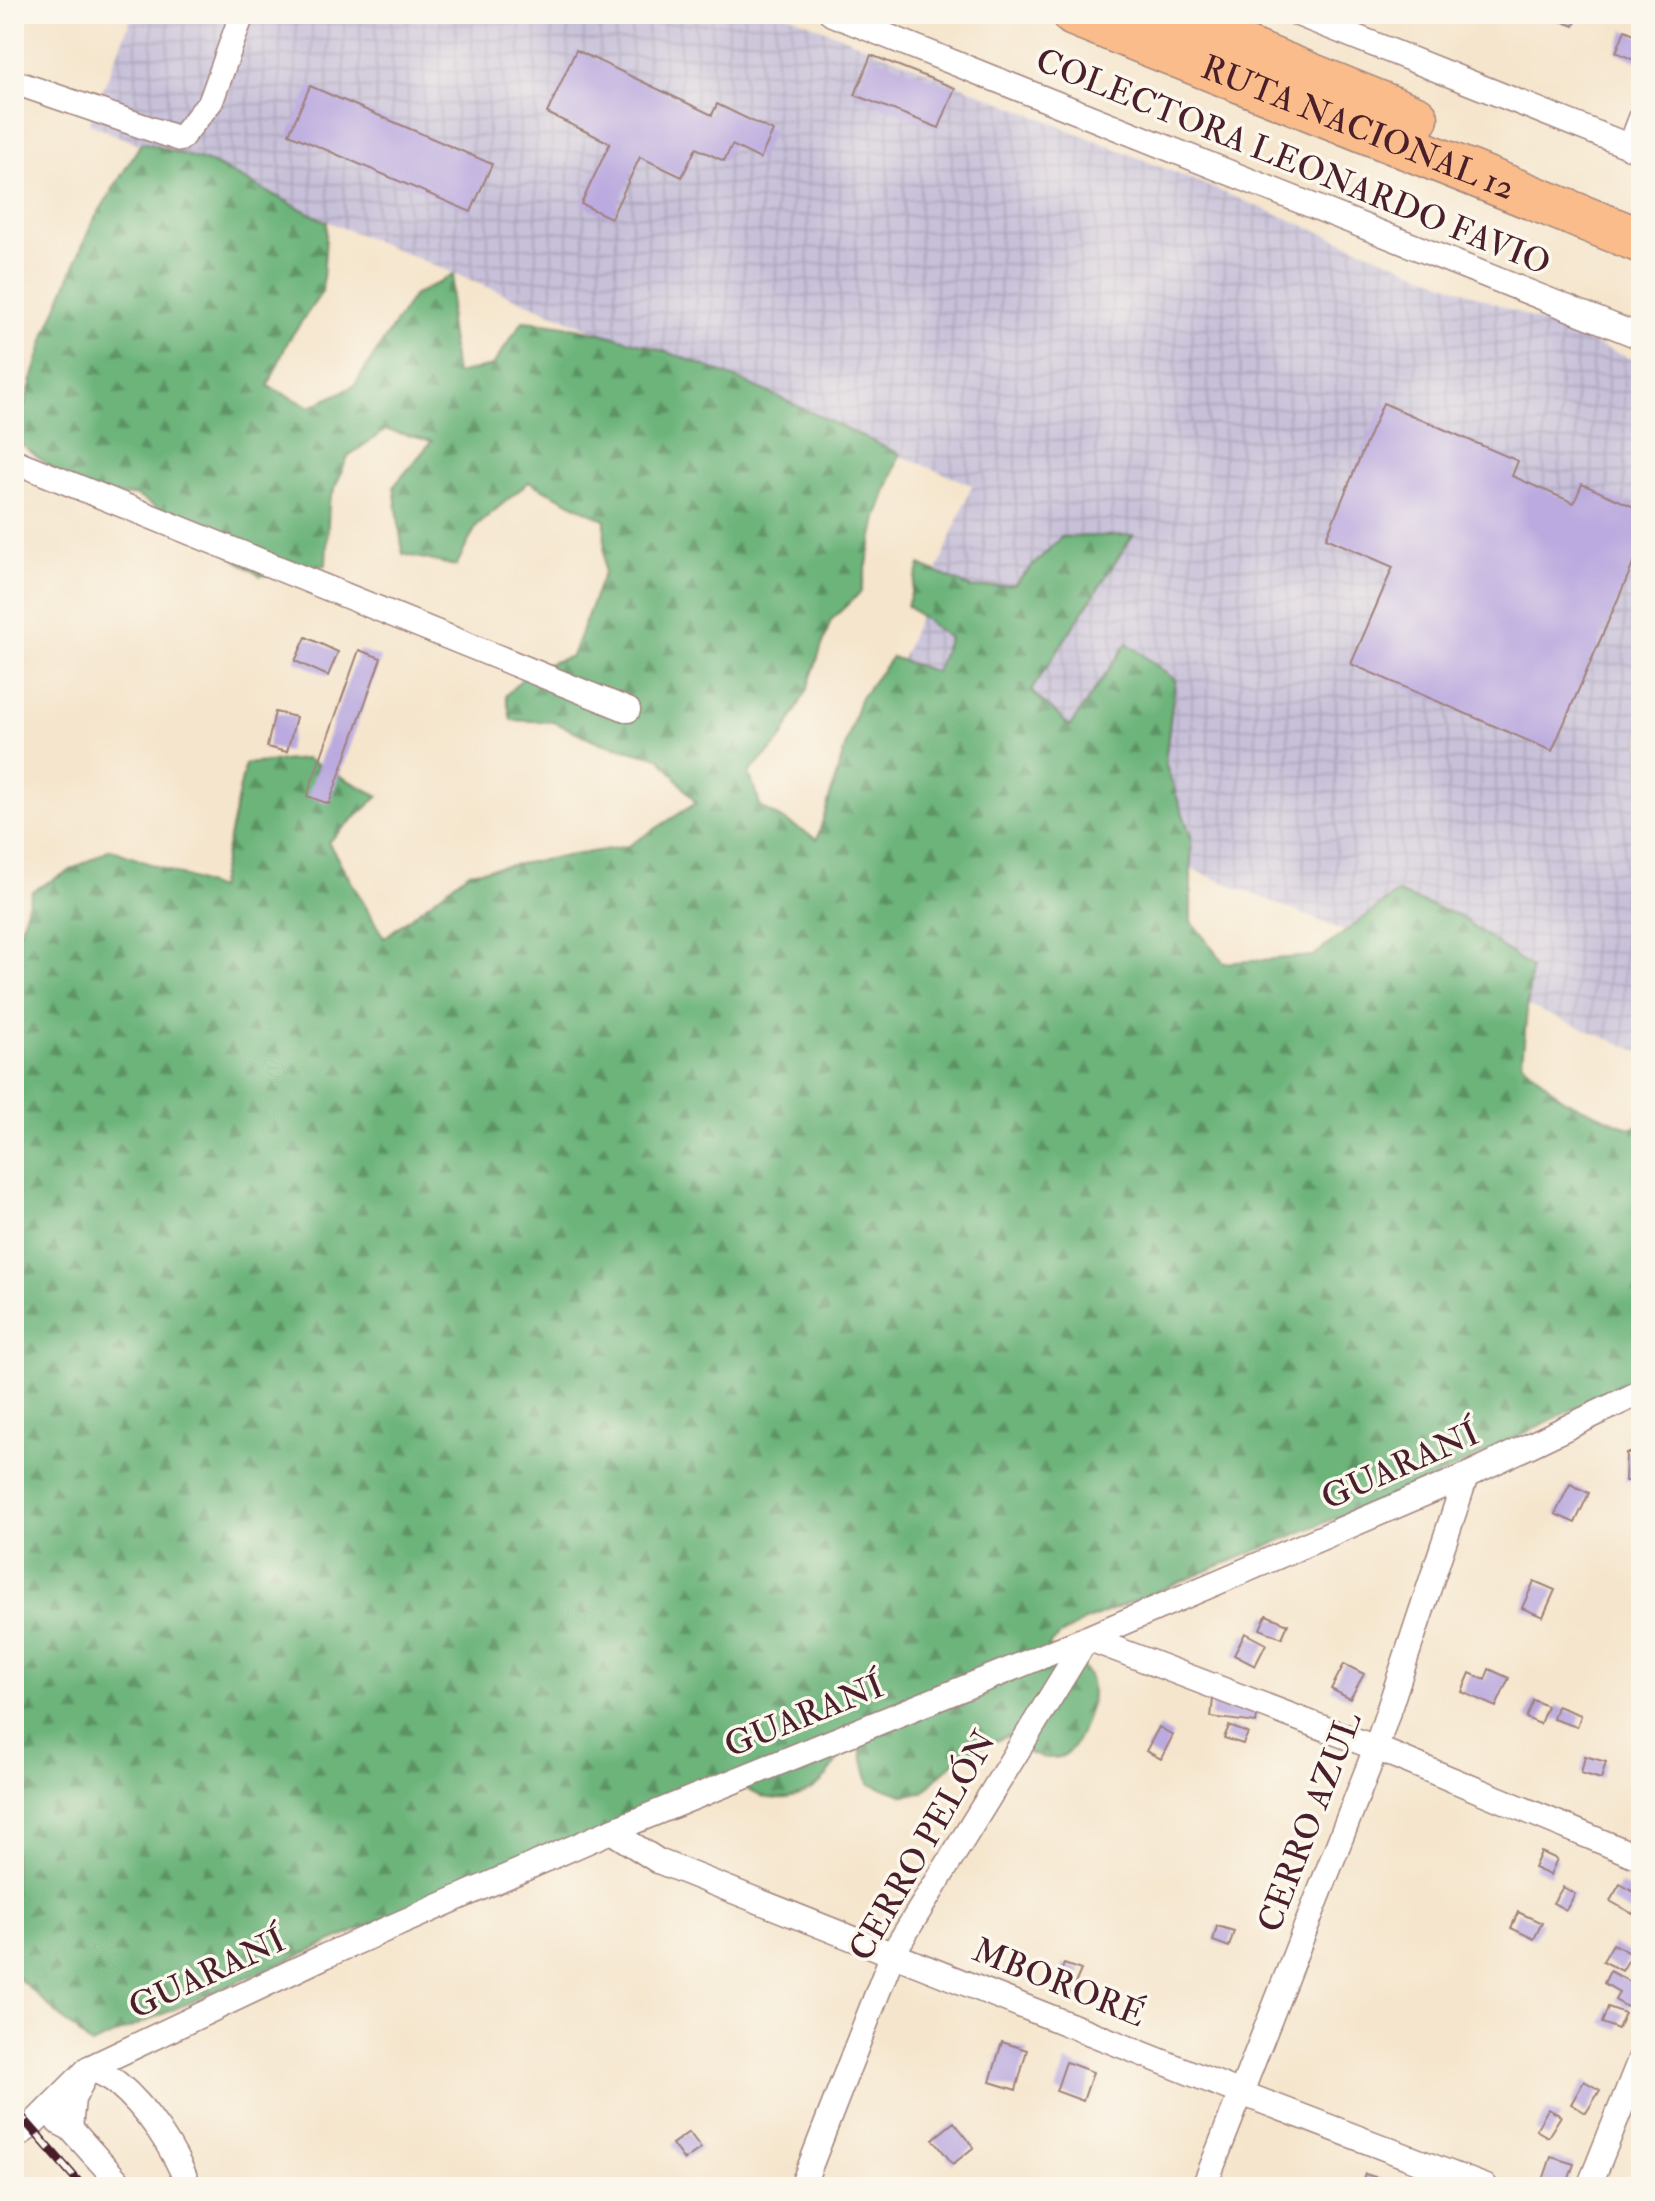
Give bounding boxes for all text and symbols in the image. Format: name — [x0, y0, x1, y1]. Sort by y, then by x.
street label: COLECTORA LEONARDO FAVIO — [1029, 39, 1557, 285]
street label: RUTA NACIONAL 12 — [1195, 46, 1521, 210]
street label: GUARANÍ — [1315, 1412, 1487, 1520]
street label: GUARANÍ — [718, 1664, 891, 1767]
street label: CERRO AZUL — [1248, 1705, 1372, 1938]
street label: CERRO PELÓN — [839, 1722, 1007, 1969]
street label: GUARANÍ — [122, 1919, 293, 2029]
street label: MBORORÉ — [966, 1928, 1152, 2037]

